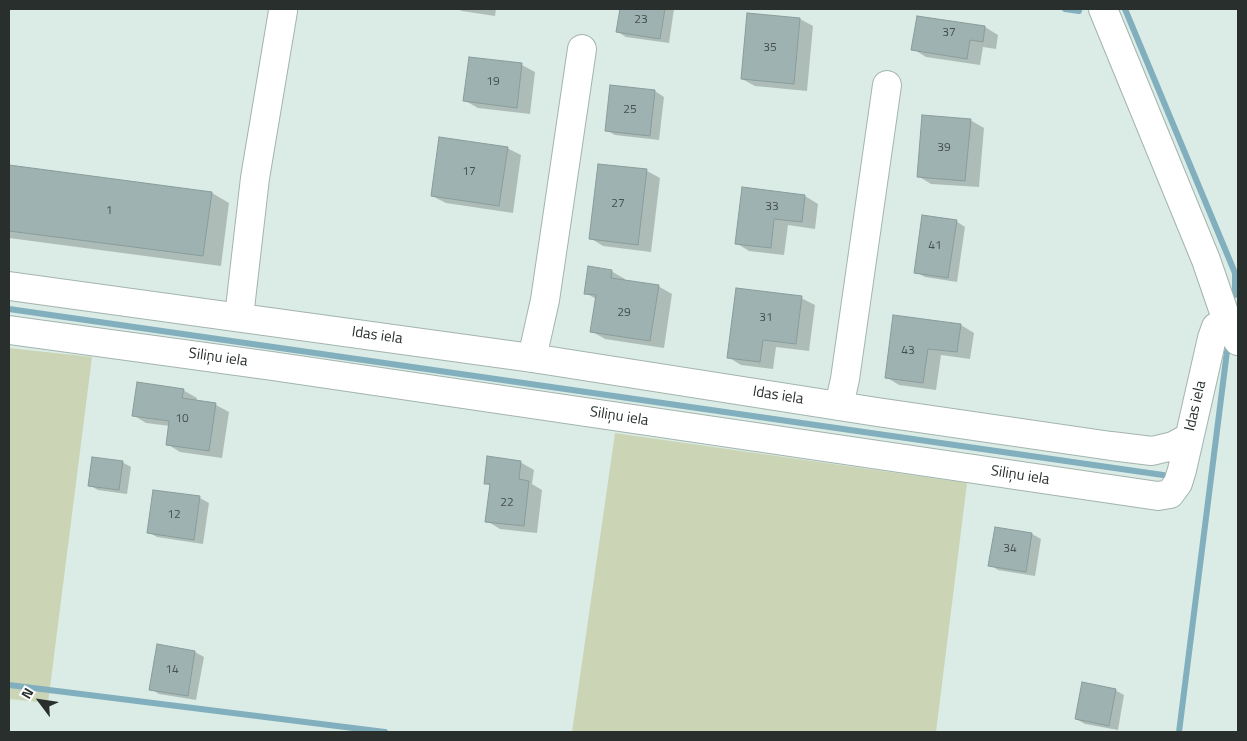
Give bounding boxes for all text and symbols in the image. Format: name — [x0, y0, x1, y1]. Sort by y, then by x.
house number: 23 — [634, 13, 648, 27]
house number: 37 — [942, 26, 956, 40]
house number: 35 — [763, 41, 777, 55]
house number: 19 — [486, 75, 500, 89]
house number: 25 — [623, 103, 637, 117]
house number: 39 — [937, 141, 951, 155]
house number: 17 — [462, 165, 476, 179]
house number: 27 — [611, 197, 625, 211]
house number: 33 — [765, 200, 779, 214]
house number: 1 — [106, 204, 112, 218]
house number: 41 — [928, 239, 942, 253]
house number: 29 — [617, 306, 631, 320]
house number: 31 — [759, 311, 773, 325]
street label: Idas iela — [350, 324, 404, 348]
house number: 43 — [901, 344, 915, 358]
street label: Siliņu iela — [187, 345, 249, 371]
street label: Idas iela — [1181, 379, 1211, 433]
street label: Idas iela — [751, 383, 805, 409]
street label: Siliņu iela — [588, 403, 650, 431]
house number: 10 — [175, 412, 189, 426]
street label: Siliņu iela — [989, 462, 1051, 490]
house number: 22 — [500, 496, 514, 510]
house number: 12 — [167, 508, 181, 522]
house number: 34 — [1003, 542, 1017, 556]
house number: 14 — [165, 663, 179, 677]
north arrow — [15, 676, 65, 726]
text: N — [15, 683, 38, 703]

